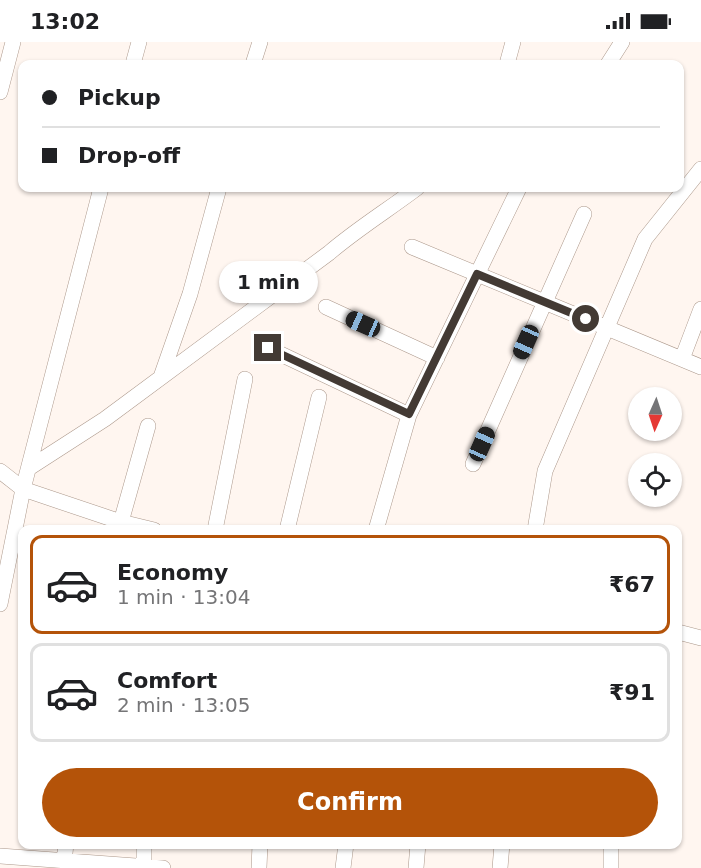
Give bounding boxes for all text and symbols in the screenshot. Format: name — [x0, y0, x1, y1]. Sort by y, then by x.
text: 13:02 — [30, 9, 100, 34]
text: Pickup — [78, 85, 161, 110]
text: Drop-off — [78, 143, 180, 168]
callout: 1 min — [218, 261, 318, 303]
text: 1 min — [237, 270, 300, 294]
route start — [572, 305, 599, 332]
car — [343, 308, 383, 340]
car — [510, 322, 542, 362]
route end — [254, 334, 281, 361]
north arrow — [628, 387, 682, 441]
map controls — [628, 387, 682, 507]
car — [466, 424, 498, 464]
button: locate — [628, 453, 682, 507]
icon: car — [45, 558, 99, 612]
text: Economy — [117, 560, 228, 585]
text: ₹67 — [609, 572, 655, 597]
text: 1 min · 13:04 — [117, 585, 251, 609]
icon: car — [45, 666, 99, 720]
text: Comfort — [117, 668, 217, 693]
text: ₹91 — [609, 680, 655, 705]
text: 2 min · 13:05 — [117, 693, 251, 717]
button: Confirm — [42, 768, 658, 837]

